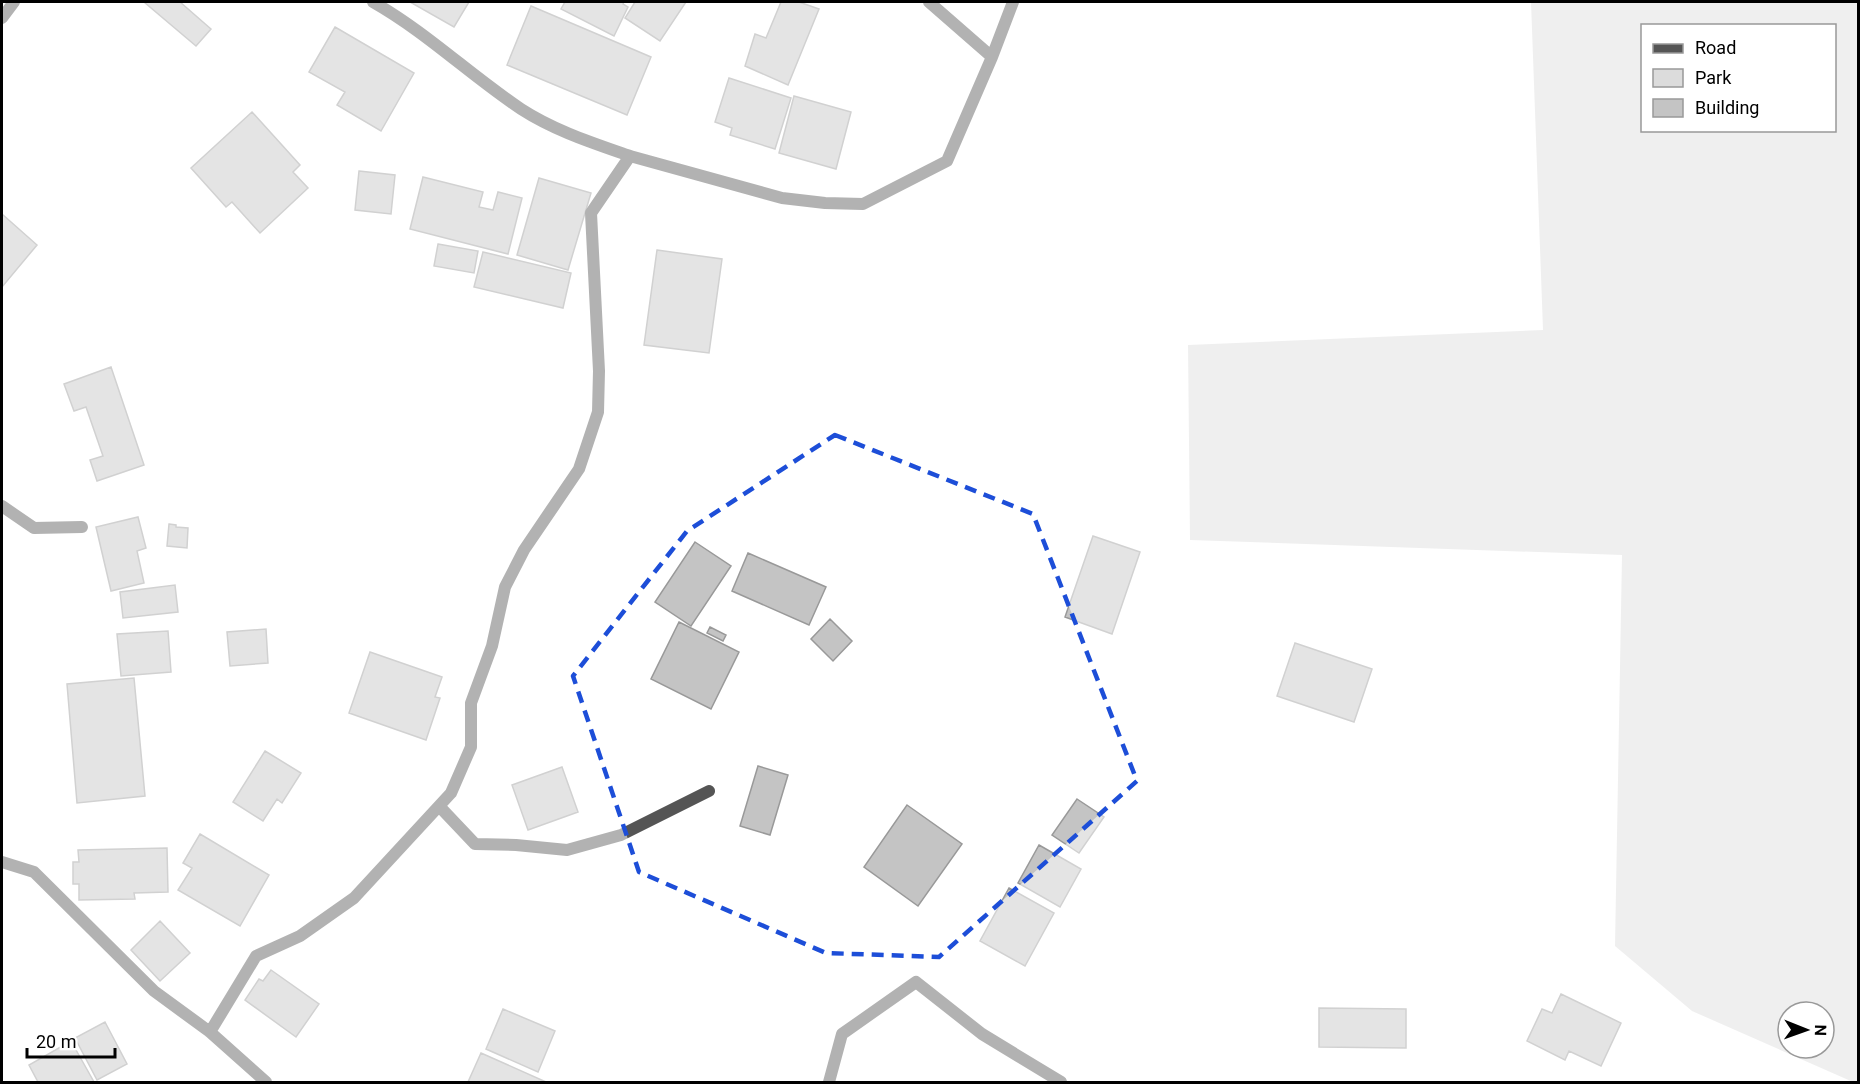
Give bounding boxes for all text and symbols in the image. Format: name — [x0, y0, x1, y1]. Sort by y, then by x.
legend — [1641, 24, 1836, 132]
text: Road — [1695, 37, 1736, 58]
text: Park — [1695, 67, 1732, 88]
text: Building — [1695, 97, 1759, 118]
north arrow — [1776, 1000, 1836, 1060]
scale bar — [27, 1021, 116, 1059]
text: N — [1811, 1024, 1830, 1036]
text: 20 m — [36, 1031, 76, 1052]

